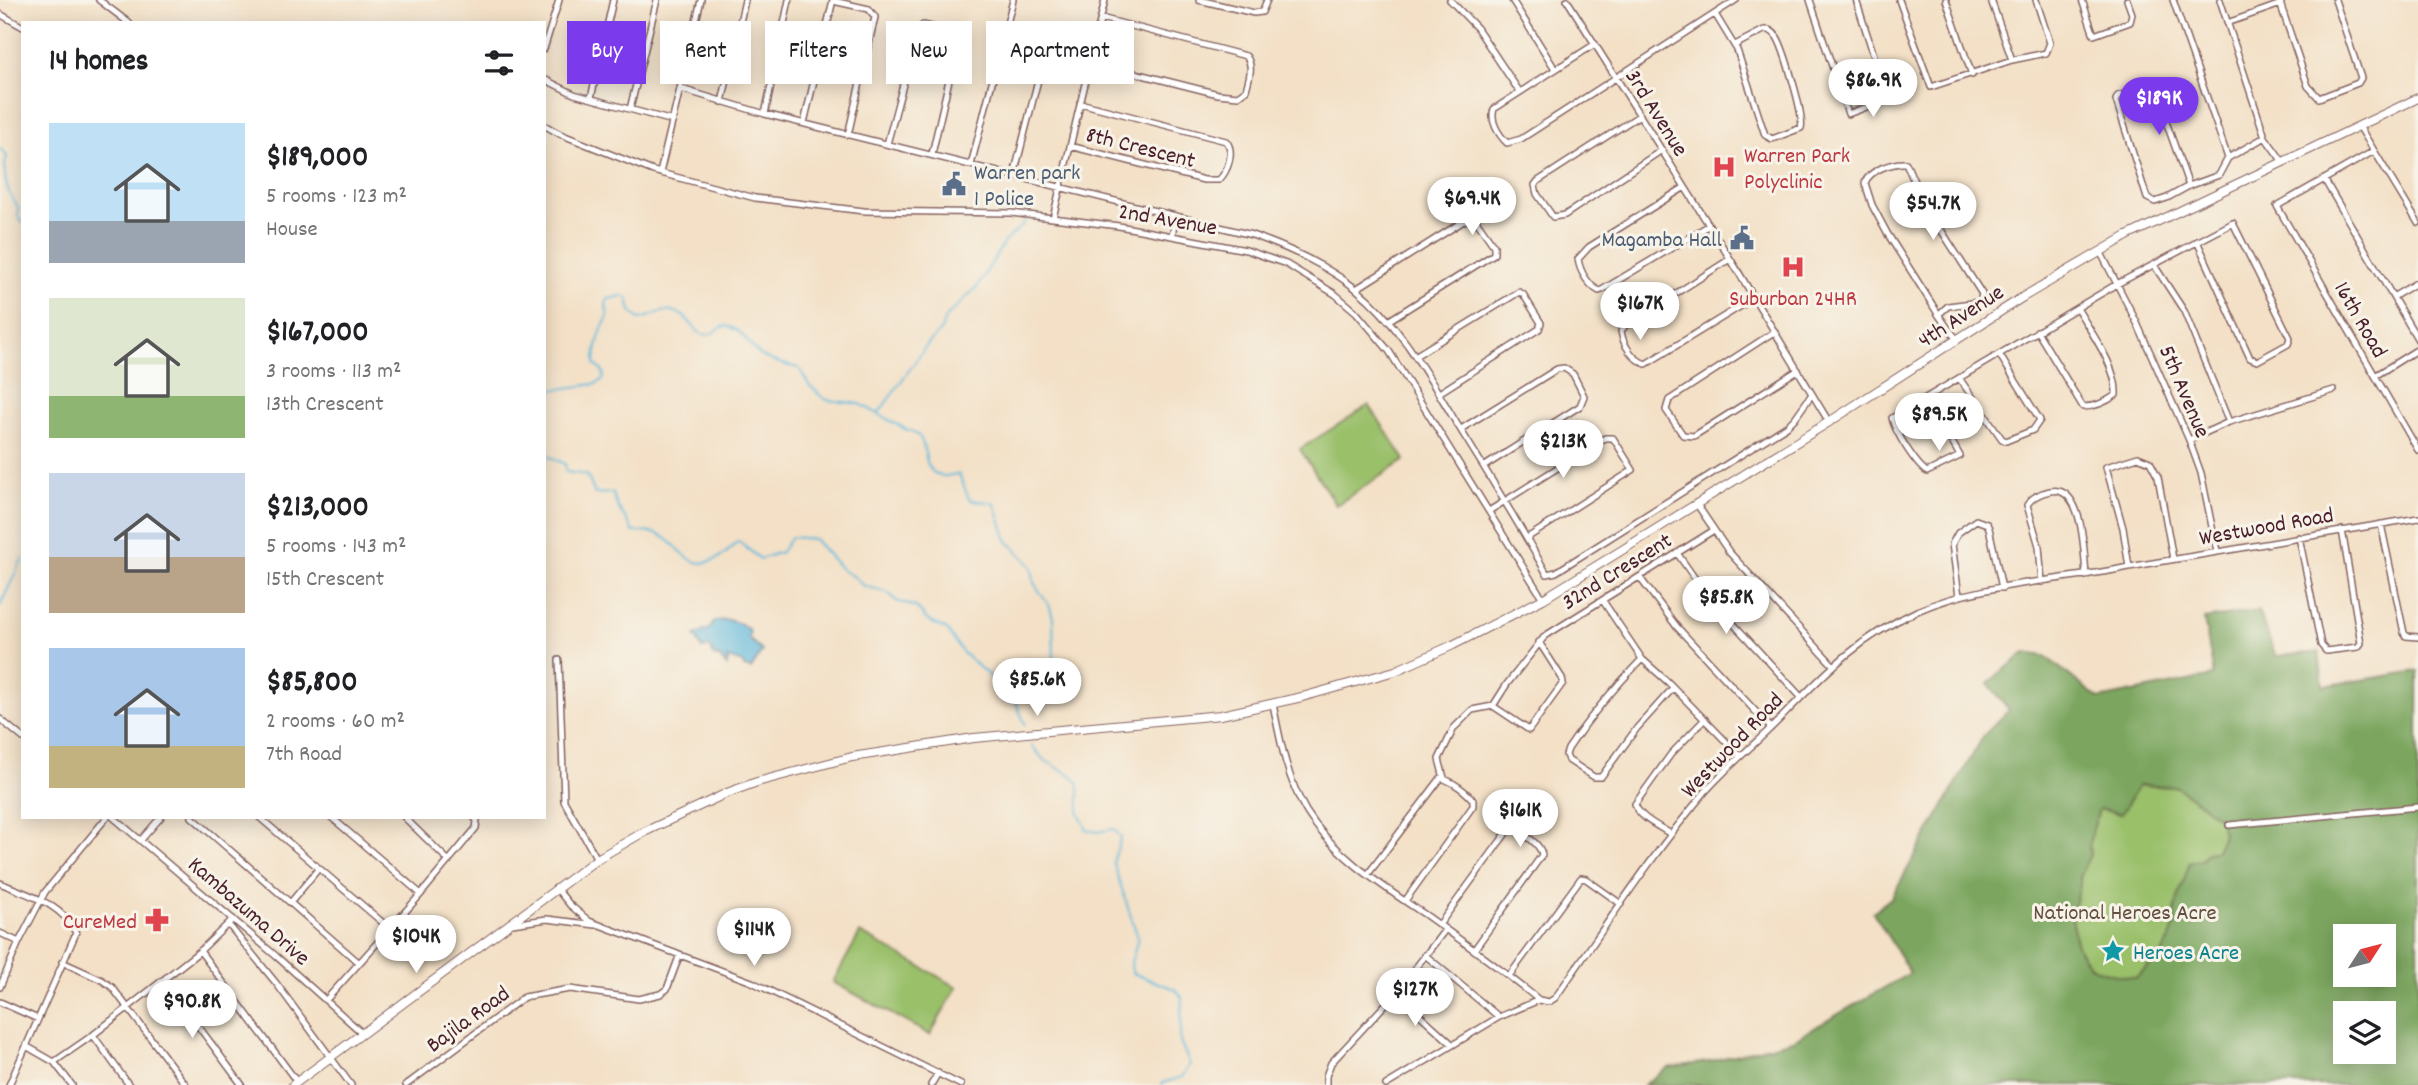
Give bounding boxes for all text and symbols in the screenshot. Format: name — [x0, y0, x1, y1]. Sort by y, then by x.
chip: Buy — [567, 21, 646, 84]
chip: Rent — [660, 21, 751, 84]
chip: Filters — [765, 21, 872, 84]
chip: New — [886, 21, 972, 84]
chip: Apartment — [986, 21, 1134, 84]
text: 14 homes — [49, 42, 148, 85]
icon: filters — [480, 44, 518, 82]
pin: $86.9K — [1816, 60, 1930, 119]
street label: 3rd Avenue — [1615, 64, 1695, 164]
text: $86.9K — [1844, 65, 1902, 98]
pin: $189K — [2110, 78, 2208, 137]
text: $189K — [2135, 83, 2183, 116]
street label: 8th Crescent — [1082, 120, 1198, 179]
text: $189,000 — [266, 138, 368, 181]
place label: Warren Park Polyclinic — [1744, 141, 1850, 200]
icon: home — [105, 151, 189, 235]
hospital icon: Warren Park Polyclinic — [1710, 153, 1738, 181]
place label: Warren park 1 Police — [974, 158, 1080, 217]
public building icon: Warren park 1 Police — [940, 170, 968, 198]
pin: $69.4K — [1415, 177, 1529, 237]
text: 5 rooms · 123 m² — [266, 181, 407, 214]
pin: $54.7K — [1876, 182, 1990, 242]
text: $69.4K — [1443, 183, 1501, 216]
text: $54.7K — [1905, 188, 1961, 221]
street label: 2nd Avenue — [1115, 197, 1219, 246]
text: House — [266, 214, 318, 247]
public building icon: Magamba Hall — [1728, 224, 1756, 252]
place label: Magamba Hall — [1602, 225, 1723, 258]
hospital icon: Suburban 24HR — [1779, 253, 1807, 281]
street label: 16th Road — [2324, 276, 2394, 365]
street label: 4th Avenue — [1912, 278, 2011, 358]
pin: $167K — [1591, 282, 1689, 342]
place label: Suburban 24HR — [1729, 284, 1857, 317]
text: $167K — [1616, 288, 1664, 321]
text: $167,000 — [266, 313, 369, 356]
icon: home — [105, 326, 189, 410]
street label: 5th Avenue — [2148, 341, 2217, 444]
text: 3 rooms · 113 m² — [266, 356, 402, 389]
text: 13th Crescent — [266, 389, 384, 422]
pin: $89.5K — [1882, 393, 1996, 453]
text: $89.5K — [1911, 399, 1967, 432]
pin: $213K — [1514, 420, 1612, 480]
text: $213K — [1539, 426, 1587, 459]
text: $213,000 — [266, 488, 369, 531]
street label: Westwood Road — [2197, 500, 2336, 556]
icon: home — [105, 501, 189, 585]
street label: 32nd Crescent — [1556, 526, 1680, 620]
text: 5 rooms · 143 m² — [266, 531, 406, 564]
text: 15th Crescent — [266, 564, 384, 597]
pin: $85.8K — [1669, 576, 1783, 636]
text: $85.8K — [1698, 582, 1754, 615]
pin: $85.6K — [980, 658, 1094, 718]
text: $85,800 — [266, 663, 358, 706]
text: $85.6K — [1008, 664, 1066, 697]
icon: home — [105, 676, 189, 760]
street label: Westwood Road — [1674, 686, 1793, 807]
text: 2 rooms · 60 m² — [266, 706, 405, 739]
text: 7th Road — [266, 739, 342, 772]
pin: $161K — [1471, 790, 1569, 849]
text: $161K — [1498, 795, 1542, 828]
street label: Kambazuma Drive — [179, 850, 316, 975]
park label: National Heroes Acre — [2033, 898, 2217, 931]
pharmacy icon: CureMed — [143, 906, 171, 934]
place label: CureMed — [63, 907, 137, 940]
pin: $114K — [705, 908, 803, 968]
text: $114K — [733, 914, 775, 947]
pin: $104K — [367, 916, 465, 975]
text: $104K — [391, 921, 441, 954]
north arrow — [2333, 924, 2396, 987]
map controls — [2333, 924, 2396, 1064]
place icon: Heroes Acre — [2099, 937, 2127, 965]
place label: Heroes Acre — [2133, 938, 2239, 971]
pin: $127K — [1366, 968, 1464, 1028]
text: $127K — [1392, 974, 1438, 1007]
street label: Bajila Road — [420, 979, 518, 1063]
pin: $90.8K — [135, 981, 249, 1040]
text: $90.8K — [163, 986, 221, 1019]
button: layers — [2333, 1001, 2396, 1064]

